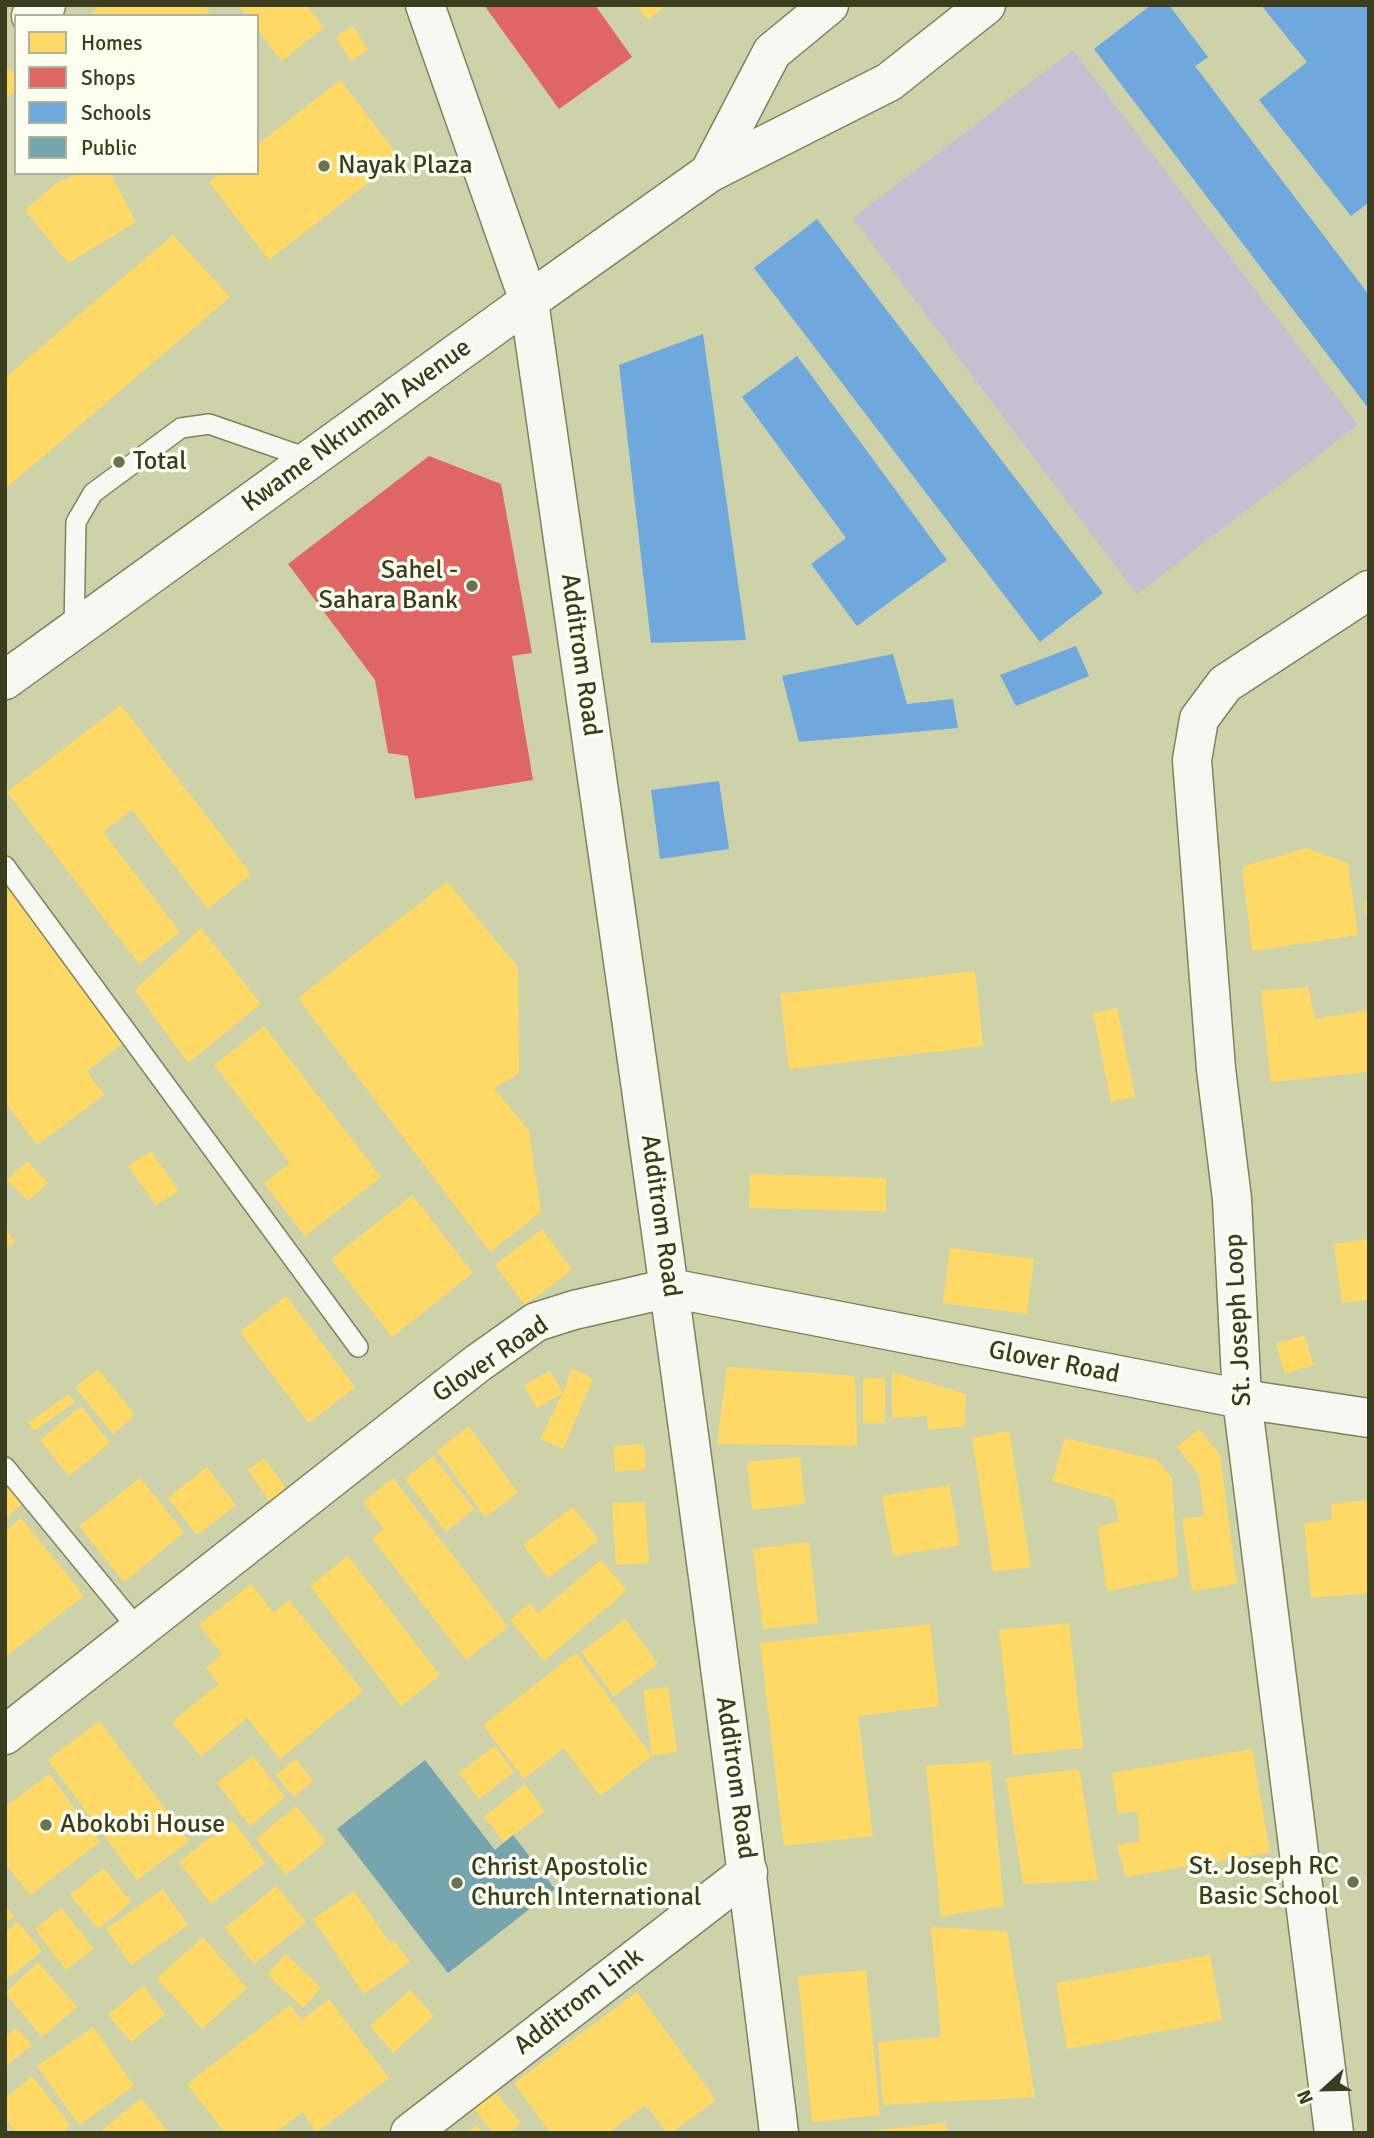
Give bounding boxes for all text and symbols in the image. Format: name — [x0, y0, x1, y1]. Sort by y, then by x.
legend — [14, 14, 259, 175]
text: Homes — [81, 30, 143, 56]
text: Shops — [81, 65, 135, 91]
text: Schools — [81, 100, 151, 126]
text: Public — [81, 135, 137, 161]
place label: Nayak Plaza — [338, 150, 473, 182]
marker: Nayak Plaza — [316, 158, 332, 174]
street label: Kwame Nkrumah Avenue — [236, 332, 478, 520]
place label: Total — [133, 446, 187, 478]
marker: Total — [111, 454, 127, 470]
place label: Sahel - Sahara Bank — [319, 555, 458, 616]
street label: Additrom Road — [553, 572, 607, 738]
marker: Sahel - Sahara Bank — [464, 578, 480, 594]
street label: Additrom Road — [633, 1133, 687, 1299]
street label: St. Joseph Loop — [1219, 1233, 1259, 1407]
street label: Glover Road — [427, 1310, 555, 1410]
street label: Glover Road — [986, 1335, 1122, 1391]
street label: Additrom Road — [708, 1695, 762, 1861]
place label: Abokobi House — [60, 1809, 225, 1841]
marker: Abokobi House — [38, 1817, 54, 1833]
place label: St. Joseph RC Basic School — [1189, 1851, 1339, 1912]
place label: Christ Apostolic Church International — [471, 1852, 701, 1913]
marker: St. Joseph RC Basic School — [1345, 1874, 1361, 1890]
marker: Christ Apostolic Church International — [449, 1875, 465, 1891]
street label: Additrom Link — [508, 1942, 650, 2062]
north arrow — [1290, 2054, 1360, 2124]
text: N — [1292, 2086, 1319, 2107]

